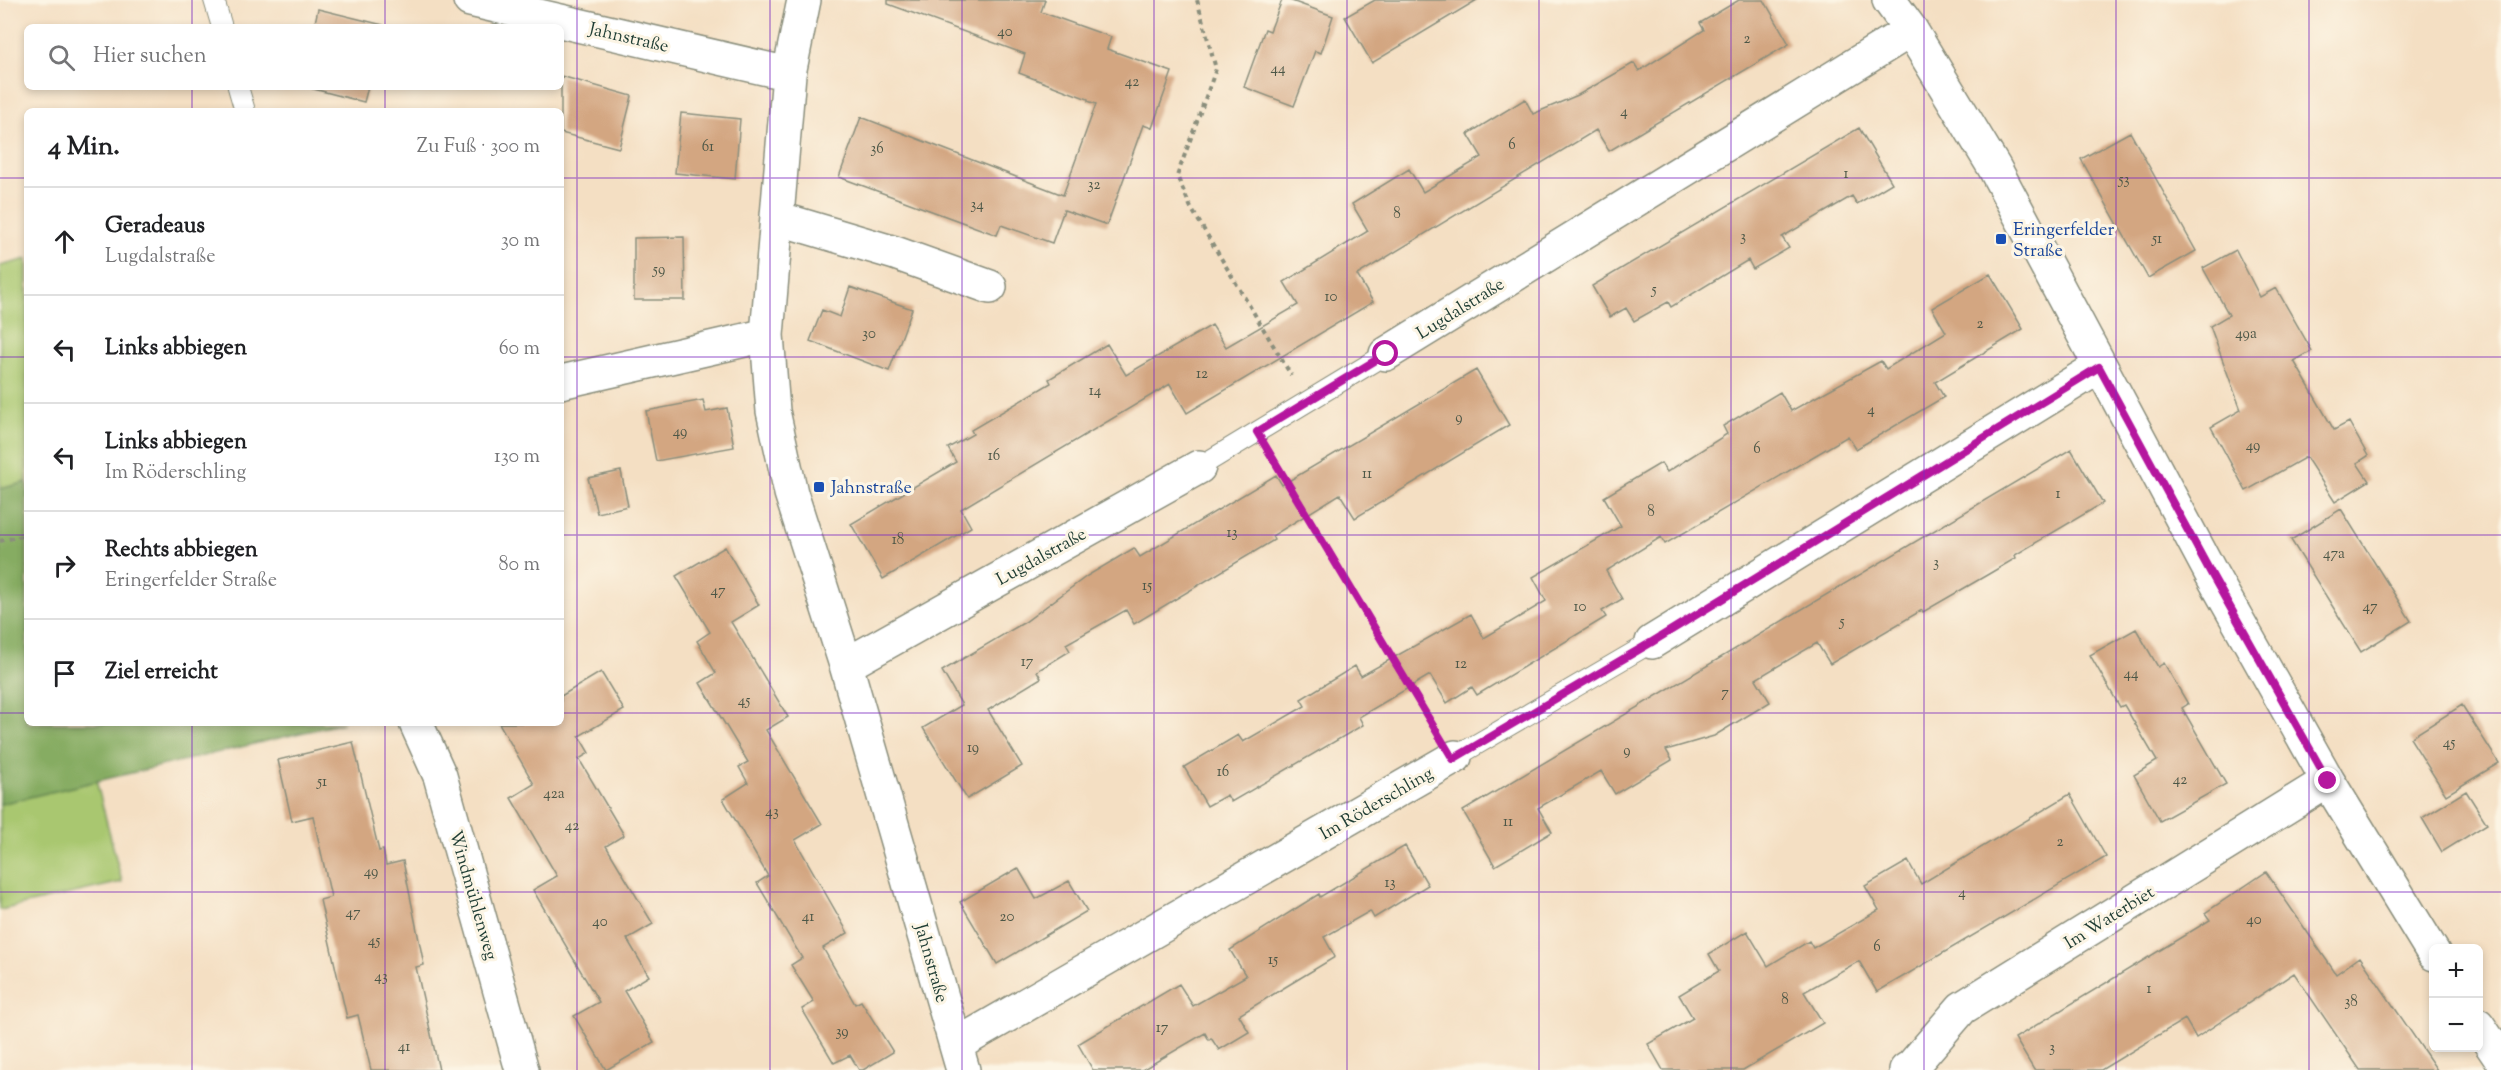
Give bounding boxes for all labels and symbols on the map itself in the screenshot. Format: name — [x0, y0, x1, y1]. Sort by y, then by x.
street label: Jahnstraße — [585, 17, 671, 61]
house number: 40 — [997, 22, 1013, 43]
house number: 2 — [1743, 29, 1751, 50]
house number: 44 — [1270, 59, 1286, 80]
house number: 42 — [1125, 72, 1139, 93]
house number: 4 — [1620, 102, 1628, 123]
house number: 6 — [1508, 135, 1516, 156]
house number: 61 — [702, 137, 714, 158]
house number: 36 — [870, 139, 884, 160]
house number: 1 — [1843, 164, 1849, 185]
house number: 53 — [2117, 170, 2130, 191]
house number: 32 — [1087, 175, 1101, 196]
house number: 34 — [970, 195, 984, 216]
house number: 8 — [1393, 204, 1401, 225]
place label: Eringerfelder Straße — [2013, 218, 2114, 265]
house number: 3 — [1740, 227, 1746, 248]
house number: 51 — [2151, 229, 2162, 250]
marker: Eringerfelder Straße — [1994, 232, 2008, 246]
house number: 59 — [652, 260, 665, 281]
street label: Lugdalstraße — [1412, 272, 1510, 347]
house number: 5 — [1650, 280, 1657, 301]
house number: 10 — [1325, 287, 1338, 308]
house number: 2 — [1976, 314, 1984, 335]
house number: 30 — [862, 324, 876, 345]
house number: 49a — [2235, 324, 2257, 345]
route start — [1372, 340, 1398, 366]
house number: 12 — [1196, 364, 1208, 385]
house number: 14 — [1089, 381, 1102, 402]
house number: 4 — [1867, 400, 1875, 421]
house number: 9 — [1455, 408, 1463, 429]
house number: 49 — [673, 422, 687, 443]
house number: 49 — [2246, 436, 2260, 457]
house number: 6 — [1753, 439, 1761, 460]
house number: 16 — [988, 446, 1000, 467]
house number: 11 — [1362, 464, 1372, 485]
place label: Jahnstraße — [830, 476, 912, 502]
marker: Jahnstraße — [812, 480, 826, 494]
house number: 1 — [2055, 484, 2061, 505]
house number: 8 — [1647, 502, 1655, 523]
street label: Lugdalstraße — [992, 522, 1092, 593]
house number: 13 — [1226, 523, 1238, 544]
house number: 18 — [892, 530, 904, 551]
house number: 47a — [2323, 544, 2345, 565]
house number: 3 — [1933, 553, 1939, 574]
house number: 15 — [1142, 576, 1152, 597]
house number: 47 — [710, 581, 726, 602]
house number: 10 — [1574, 597, 1587, 618]
house number: 47 — [2362, 597, 2378, 618]
house number: 5 — [1838, 612, 1845, 633]
house number: 17 — [1021, 652, 1034, 673]
house number: 12 — [1455, 654, 1467, 675]
house number: 44 — [2123, 664, 2139, 685]
house number: 7 — [1721, 683, 1729, 704]
house number: 45 — [738, 691, 750, 712]
house number: 45 — [2443, 733, 2455, 754]
house number: 19 — [967, 738, 979, 759]
house number: 9 — [1623, 741, 1631, 762]
house number: 16 — [1217, 762, 1229, 783]
street label: Im Röderschling — [1315, 762, 1439, 848]
route end — [2314, 767, 2340, 793]
house number: 42 — [2173, 770, 2187, 791]
house number: 51 — [316, 772, 327, 793]
house number: 42a — [543, 784, 565, 805]
house number: 43 — [765, 802, 779, 823]
house number: 11 — [1503, 812, 1513, 833]
house number: 42 — [565, 816, 579, 837]
street label: Windmühlenweg — [441, 828, 503, 964]
house number: 2 — [2056, 832, 2064, 853]
house number: 49 — [364, 862, 378, 883]
house number: 13 — [1384, 873, 1396, 894]
street label: Im Waterbiet — [2060, 881, 2160, 957]
house number: 4 — [1958, 883, 1966, 904]
house number: 47 — [345, 903, 361, 924]
house number: 41 — [802, 907, 814, 928]
house number: 20 — [1000, 907, 1015, 928]
house number: 40 — [2246, 910, 2262, 931]
house number: 40 — [592, 912, 608, 933]
street label: Jahnstraße — [906, 920, 954, 1006]
house number: 45 — [368, 931, 380, 952]
house number: 6 — [1873, 937, 1881, 958]
house number: 15 — [1268, 950, 1278, 971]
house number: 43 — [374, 967, 388, 988]
house number: 1 — [2146, 979, 2152, 1000]
house number: 8 — [1781, 990, 1789, 1011]
house number: 38 — [2344, 992, 2358, 1013]
house number: 17 — [1156, 1018, 1169, 1039]
house number: 39 — [835, 1022, 849, 1043]
house number: 41 — [398, 1037, 410, 1058]
house number: 3 — [2049, 1038, 2055, 1059]

